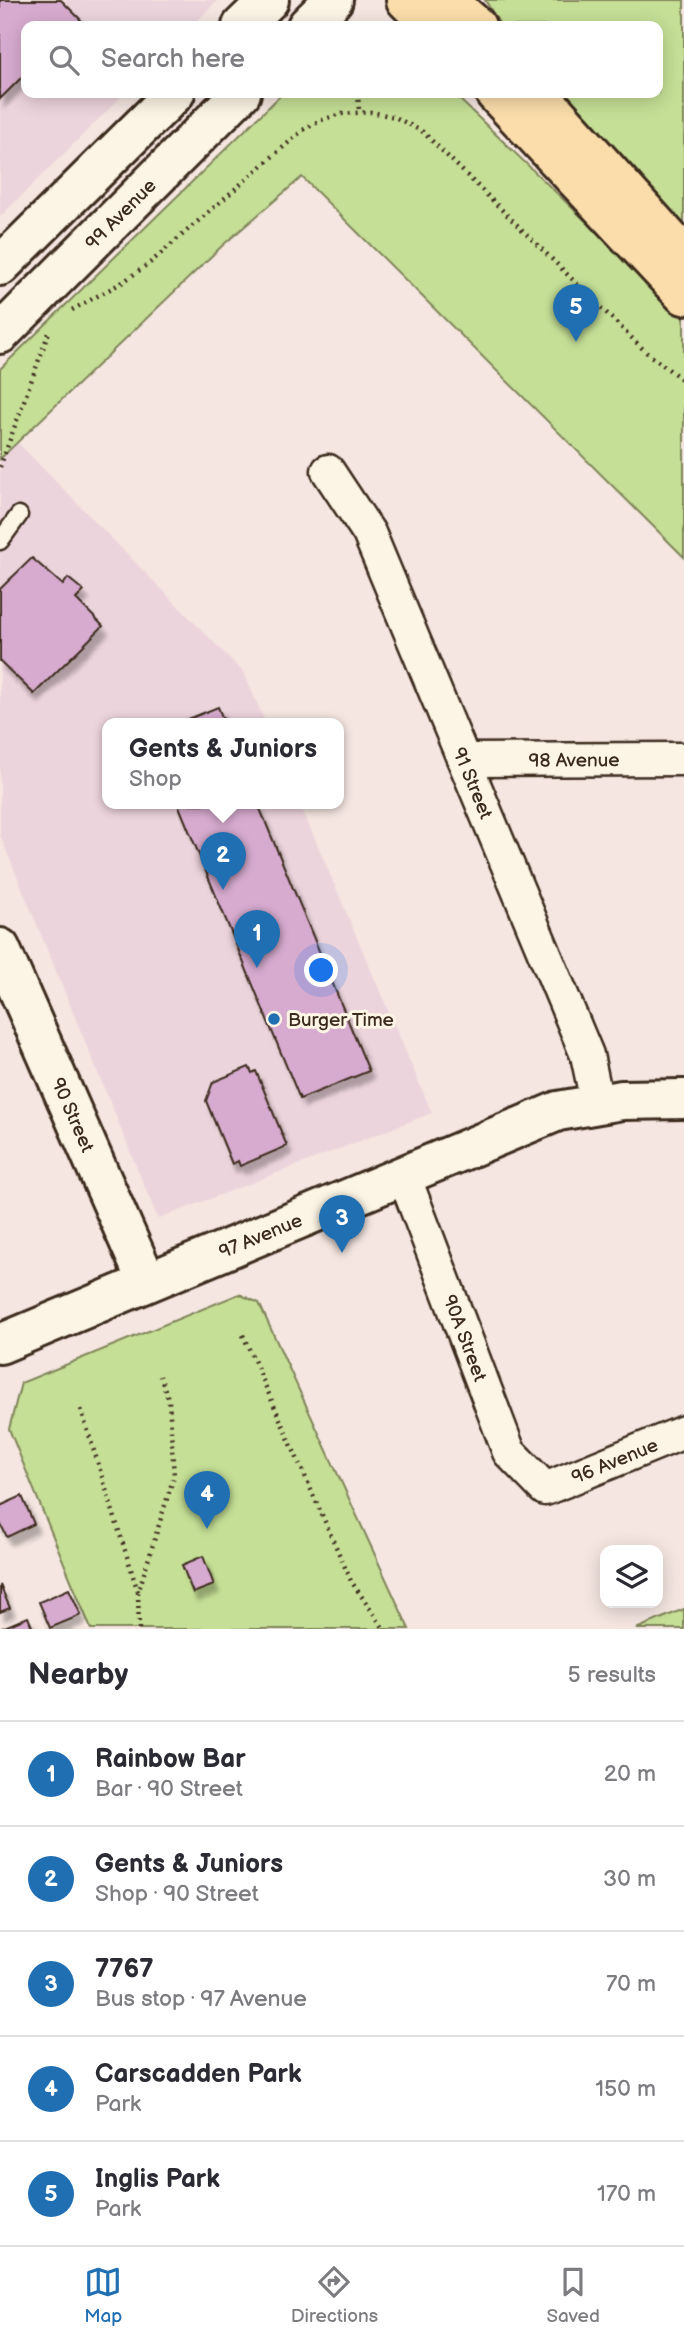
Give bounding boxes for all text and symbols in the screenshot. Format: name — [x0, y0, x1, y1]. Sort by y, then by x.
search box — [21, 21, 663, 98]
icon: search — [45, 41, 83, 79]
text: Search here — [101, 44, 245, 75]
street label: 99 Avenue — [81, 175, 162, 255]
pin: 5 — [553, 284, 599, 342]
popup — [102, 718, 344, 809]
text: Gents & Juniors — [129, 734, 317, 765]
street label: 91 Street — [447, 744, 497, 823]
street label: 98 Avenue — [528, 749, 620, 773]
text: Shop — [129, 765, 182, 793]
pin: 2 — [200, 832, 246, 890]
pin: 1 — [234, 910, 280, 968]
your location — [304, 953, 338, 987]
place label: Burger Time — [288, 1009, 394, 1032]
marker: Burger Time — [266, 1011, 282, 1027]
street label: 90 Street — [45, 1074, 98, 1156]
pin: 3 — [319, 1195, 365, 1253]
street label: 97 Avenue — [216, 1209, 306, 1264]
street label: 90A Street — [437, 1292, 491, 1385]
street label: 96 Avenue — [568, 1434, 662, 1490]
pin: 4 — [184, 1471, 230, 1529]
map controls — [600, 1545, 663, 1608]
button: layers — [600, 1545, 663, 1608]
text: Nearby — [28, 1657, 128, 1693]
text: 5 results — [568, 1661, 656, 1689]
text: Rainbow Bar — [95, 1744, 246, 1775]
text: 1 — [46, 1760, 56, 1788]
text: 20 m — [604, 1760, 656, 1788]
text: Bar · 90 Street — [95, 1775, 243, 1803]
text: Gents & Juniors — [95, 1849, 283, 1880]
text: 2 — [44, 1865, 58, 1893]
text: 30 m — [603, 1865, 656, 1893]
text: Shop · 90 Street — [95, 1880, 259, 1908]
text: 7767 — [95, 1954, 154, 1985]
text: 3 — [44, 1970, 58, 1998]
text: 70 m — [606, 1970, 656, 1998]
text: Bus stop · 97 Avenue — [95, 1985, 307, 2013]
text: Carscadden Park — [95, 2059, 302, 2090]
text: 4 — [44, 2075, 58, 2103]
text: 150 m — [595, 2075, 656, 2103]
text: Park — [95, 2090, 141, 2118]
text: Inglis Park — [95, 2164, 220, 2195]
text: 5 — [44, 2180, 58, 2208]
text: 170 m — [597, 2180, 656, 2208]
text: Park — [95, 2195, 141, 2223]
tab: Map — [84, 2263, 122, 2328]
tab: Directions — [291, 2263, 378, 2328]
tab: Saved — [546, 2263, 600, 2328]

